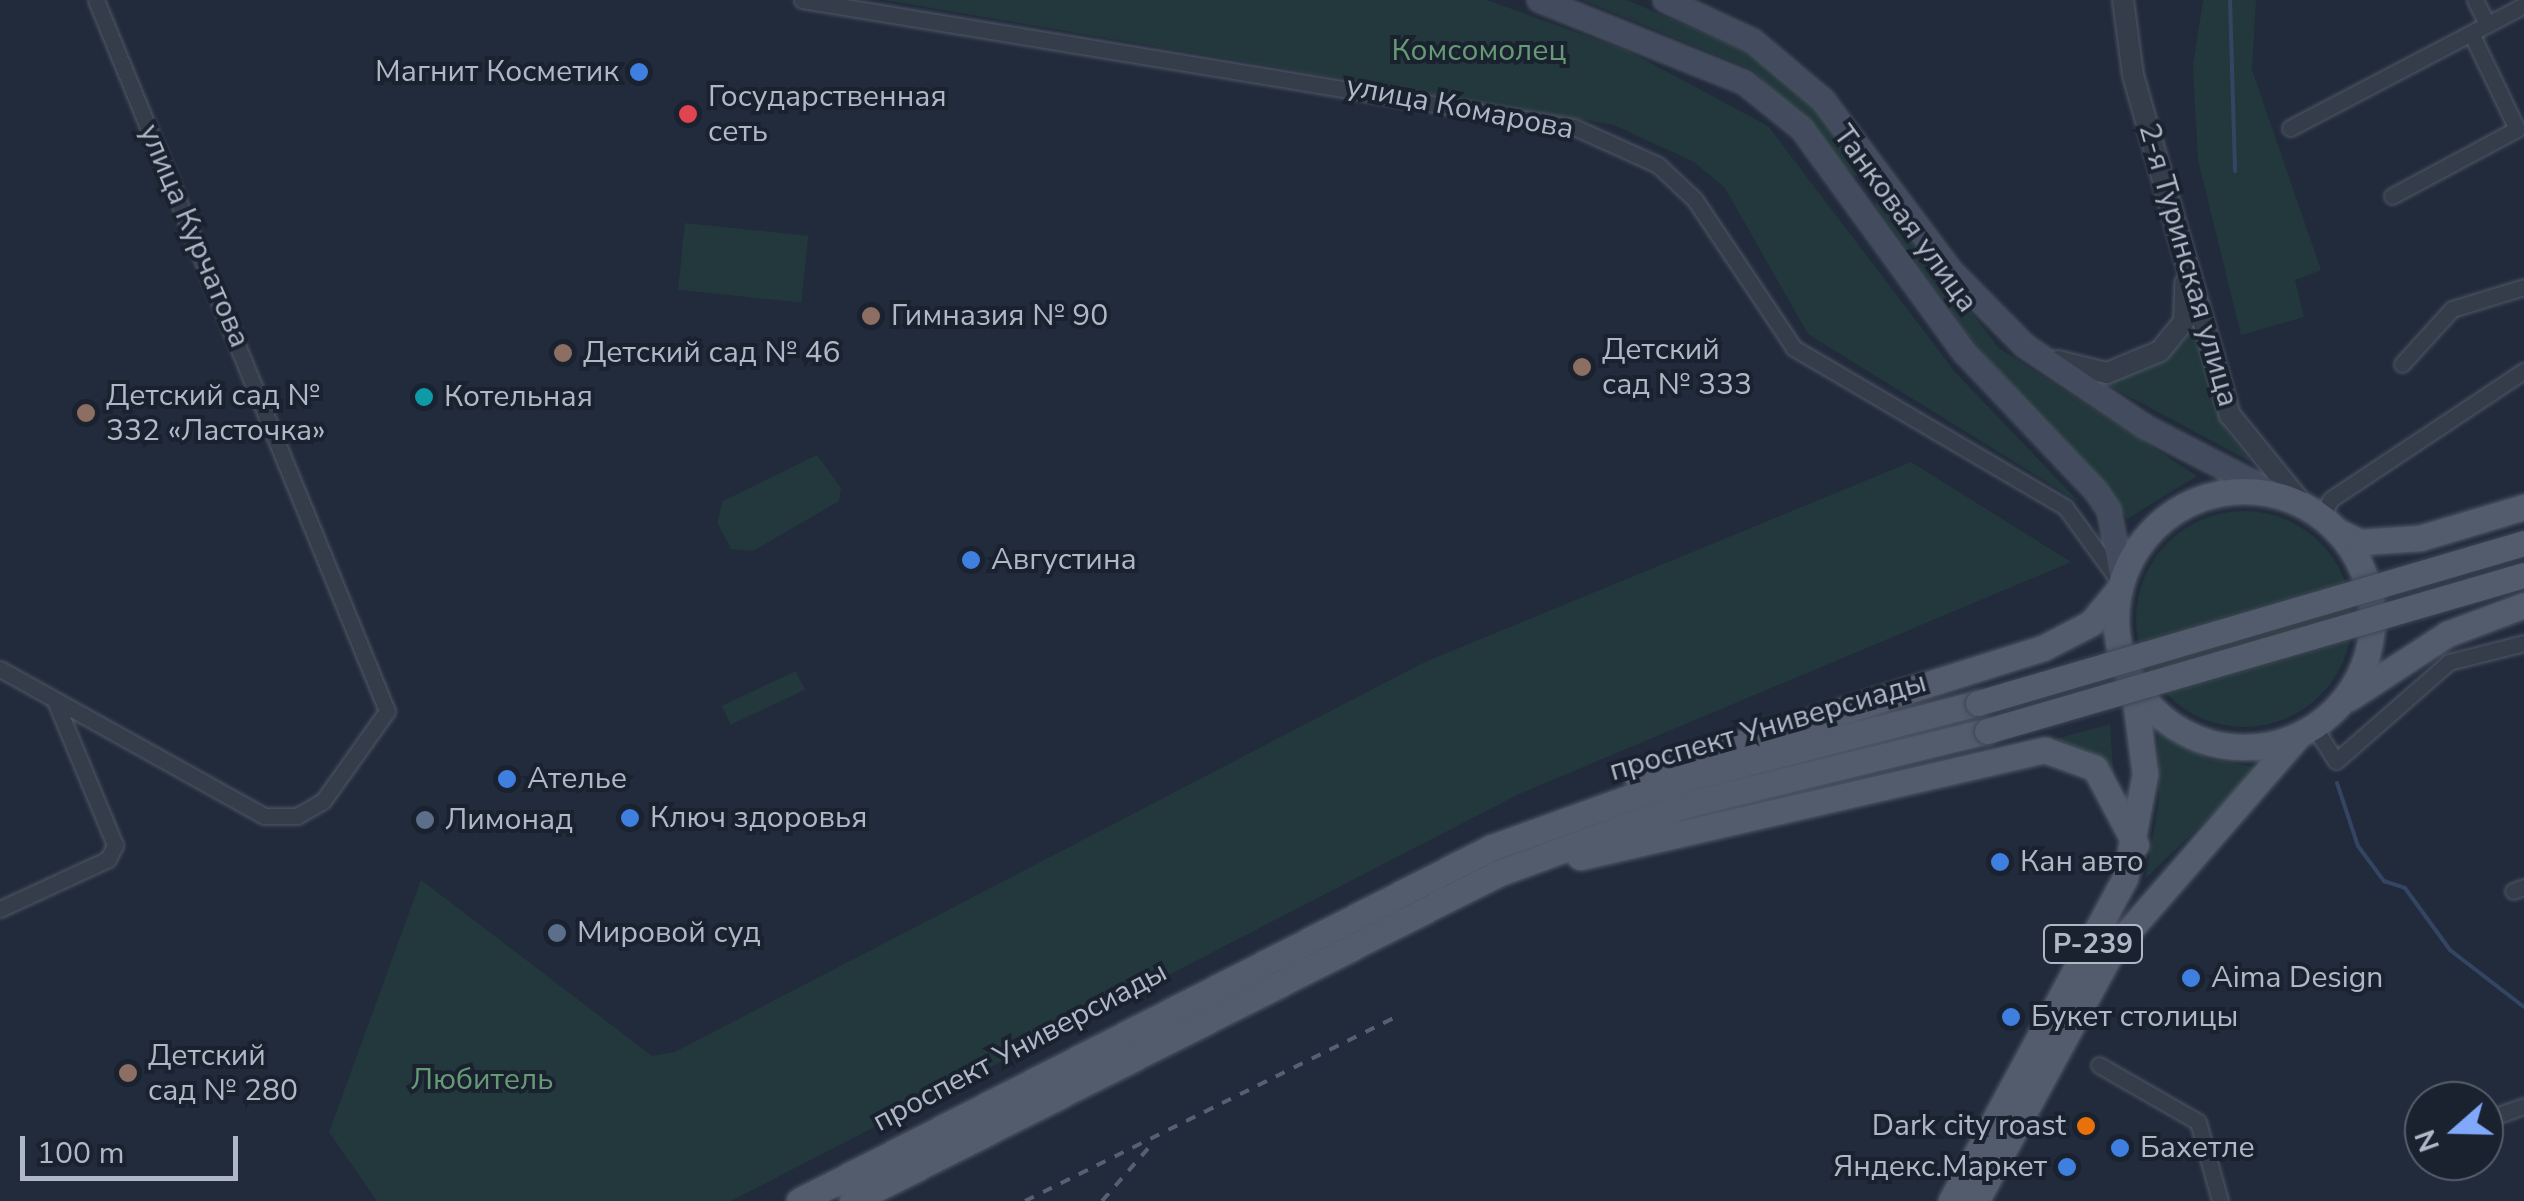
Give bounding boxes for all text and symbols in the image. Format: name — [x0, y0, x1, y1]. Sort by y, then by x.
park label: Комсомолец — [1392, 33, 1566, 69]
place label: Магнит Косметик — [375, 54, 619, 90]
marker: Магнит Косметик — [628, 61, 650, 83]
street label: улица Комарова — [1343, 68, 1577, 148]
place label: Государственная сеть — [708, 79, 947, 150]
marker: Государственная сеть — [677, 103, 699, 125]
street label: Танковая улица — [1825, 118, 1985, 320]
street label: улица Курчатова — [131, 119, 257, 353]
street label: 2-я Туринская улица — [2130, 119, 2246, 411]
place label: Гимназия № 90 — [891, 298, 1108, 334]
marker: Гимназия № 90 — [860, 305, 882, 327]
place label: Детский сад № 333 — [1602, 332, 1752, 402]
place label: Детский сад № 46 — [583, 335, 840, 371]
marker: Детский сад № 46 — [552, 342, 574, 364]
marker: Детский сад № 333 — [1571, 356, 1593, 378]
place label: Детский сад № 332 «Ласточка» — [106, 378, 326, 448]
place label: Котельная — [444, 379, 593, 415]
marker: Котельная — [413, 386, 435, 408]
marker: Детский сад № 332 «Ласточка» — [75, 402, 97, 424]
place label: Августина — [991, 542, 1137, 578]
marker: Августина — [960, 549, 982, 571]
street label: проспект Универсиады — [1605, 664, 1931, 790]
place label: Ателье — [527, 761, 627, 797]
marker: Ателье — [496, 768, 518, 790]
place label: Ключ здоровья — [650, 800, 867, 836]
place label: Лимонад — [445, 802, 573, 838]
marker: Ключ здоровья — [619, 807, 641, 829]
marker: Лимонад — [414, 809, 436, 831]
place label: Кан авто — [2020, 844, 2144, 880]
marker: Кан авто — [1989, 851, 2011, 873]
place label: Мировой суд — [577, 915, 761, 951]
road number: Р-239 — [2040, 921, 2146, 967]
marker: Мировой суд — [546, 922, 568, 944]
street label: проспект Универсиады — [867, 954, 1173, 1140]
place label: Aima Design — [2211, 960, 2383, 996]
marker: Aima Design — [2180, 967, 2202, 989]
place label: Букет столицы — [2031, 999, 2238, 1035]
marker: Букет столицы — [2000, 1006, 2022, 1028]
place label: Детский сад № 280 — [148, 1038, 298, 1108]
marker: Детский сад № 280 — [117, 1062, 139, 1084]
park label: Любитель — [411, 1062, 553, 1098]
north arrow — [2404, 1081, 2504, 1181]
place label: Dark city roast — [1872, 1108, 2066, 1144]
marker: Dark city roast — [2075, 1115, 2097, 1137]
scale bar — [25, 1116, 242, 1178]
text: N — [2406, 1124, 2449, 1157]
place label: Бахетле — [2140, 1130, 2255, 1166]
text: 100 m — [37, 1133, 124, 1174]
marker: Бахетле — [2109, 1137, 2131, 1159]
place label: Яндекс.Маркет — [1833, 1149, 2047, 1185]
marker: Яндекс.Маркет — [2056, 1156, 2078, 1178]

